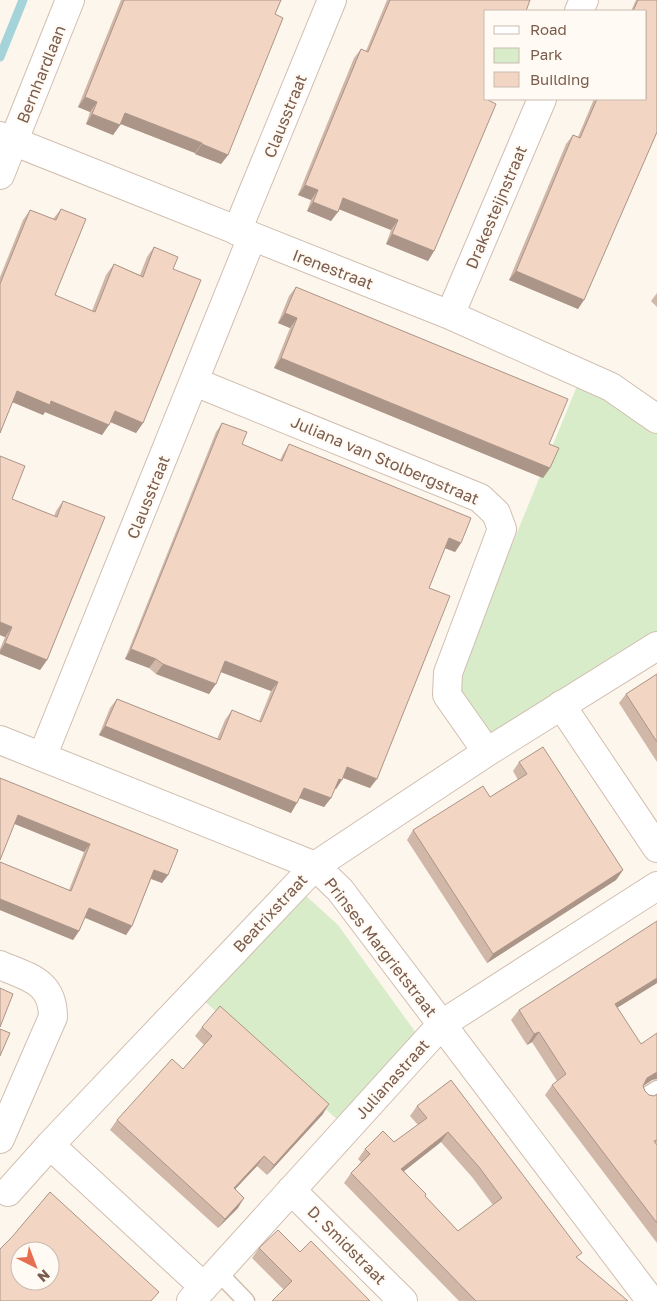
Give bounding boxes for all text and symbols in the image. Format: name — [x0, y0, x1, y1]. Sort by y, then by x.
legend — [484, 10, 647, 100]
text: Road — [530, 20, 567, 38]
street label: Bernhardlaan — [12, 22, 70, 126]
text: Park — [530, 45, 563, 63]
text: Building — [530, 70, 590, 88]
street label: Clausstraat — [259, 71, 311, 161]
street label: Drakesteijnstraat — [461, 142, 531, 272]
street label: Irenestraat — [290, 244, 376, 294]
street label: Juliana van Stolbergstraat — [288, 411, 482, 509]
street label: Clausstraat — [122, 452, 174, 542]
street label: Beatrixstraat — [229, 870, 311, 956]
street label: Prinses Margrietstraat — [320, 873, 442, 1021]
street label: Julianastraat — [351, 1035, 433, 1123]
street label: D. Smidstraat — [303, 1201, 391, 1289]
north arrow — [10, 1241, 60, 1291]
text: N — [34, 1266, 54, 1286]

